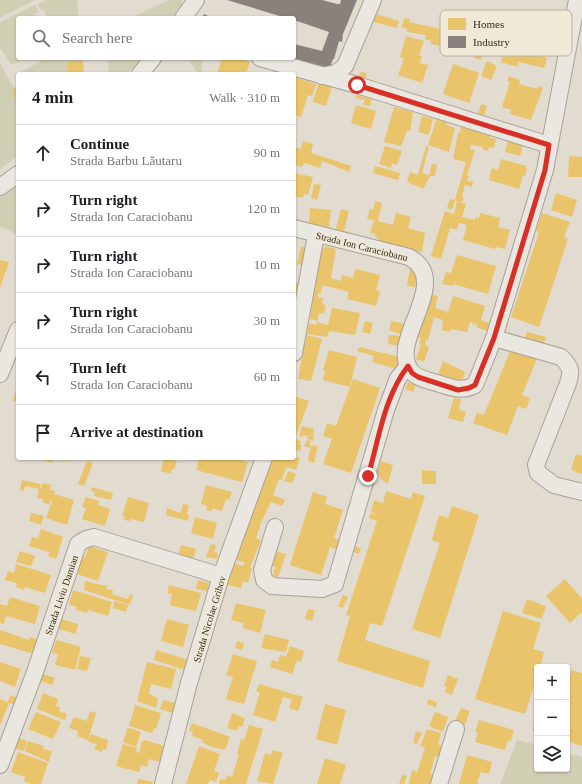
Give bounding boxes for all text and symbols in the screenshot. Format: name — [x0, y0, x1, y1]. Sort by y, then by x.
legend — [440, 10, 572, 56]
search box — [16, 16, 296, 60]
text: Homes — [473, 18, 504, 30]
icon: search — [30, 27, 52, 49]
text: Search here — [62, 30, 132, 46]
text: Industry — [473, 36, 510, 48]
route start — [348, 76, 366, 94]
text: 4 min — [32, 88, 73, 107]
text: Walk · 310 m — [209, 90, 280, 105]
text: Continue — [70, 136, 129, 152]
icon: ahead — [32, 142, 54, 164]
text: 90 m — [254, 145, 280, 160]
text: Strada Barbu Lăutaru — [70, 153, 182, 168]
text: Turn right — [70, 192, 137, 208]
icon: right — [32, 198, 54, 220]
text: 120 m — [247, 201, 280, 216]
text: Strada Ion Caraciobanu — [70, 209, 193, 224]
street label: Strada Ion Caraciobanu — [315, 230, 409, 263]
text: Turn right — [70, 248, 137, 264]
icon: right — [32, 254, 54, 276]
text: 10 m — [254, 257, 280, 272]
text: Strada Ion Caraciobanu — [70, 265, 193, 280]
text: Turn right — [70, 304, 137, 320]
icon: right — [32, 310, 54, 332]
text: 30 m — [254, 313, 280, 328]
text: Strada Ion Caraciobanu — [70, 321, 193, 336]
text: Turn left — [70, 360, 127, 376]
icon: left — [32, 366, 54, 388]
text: 60 m — [254, 369, 280, 384]
text: Strada Ion Caraciobanu — [70, 377, 193, 392]
icon: arrive — [32, 422, 54, 444]
text: Arrive at destination — [70, 424, 203, 440]
route end — [359, 467, 377, 485]
street label: Strada Liviu Damian — [43, 554, 80, 637]
street label: Strada Nicolae Gribov — [191, 575, 228, 664]
map controls — [534, 664, 570, 772]
button: + — [534, 664, 570, 700]
button: − — [534, 700, 570, 736]
button: layers — [534, 736, 570, 772]

